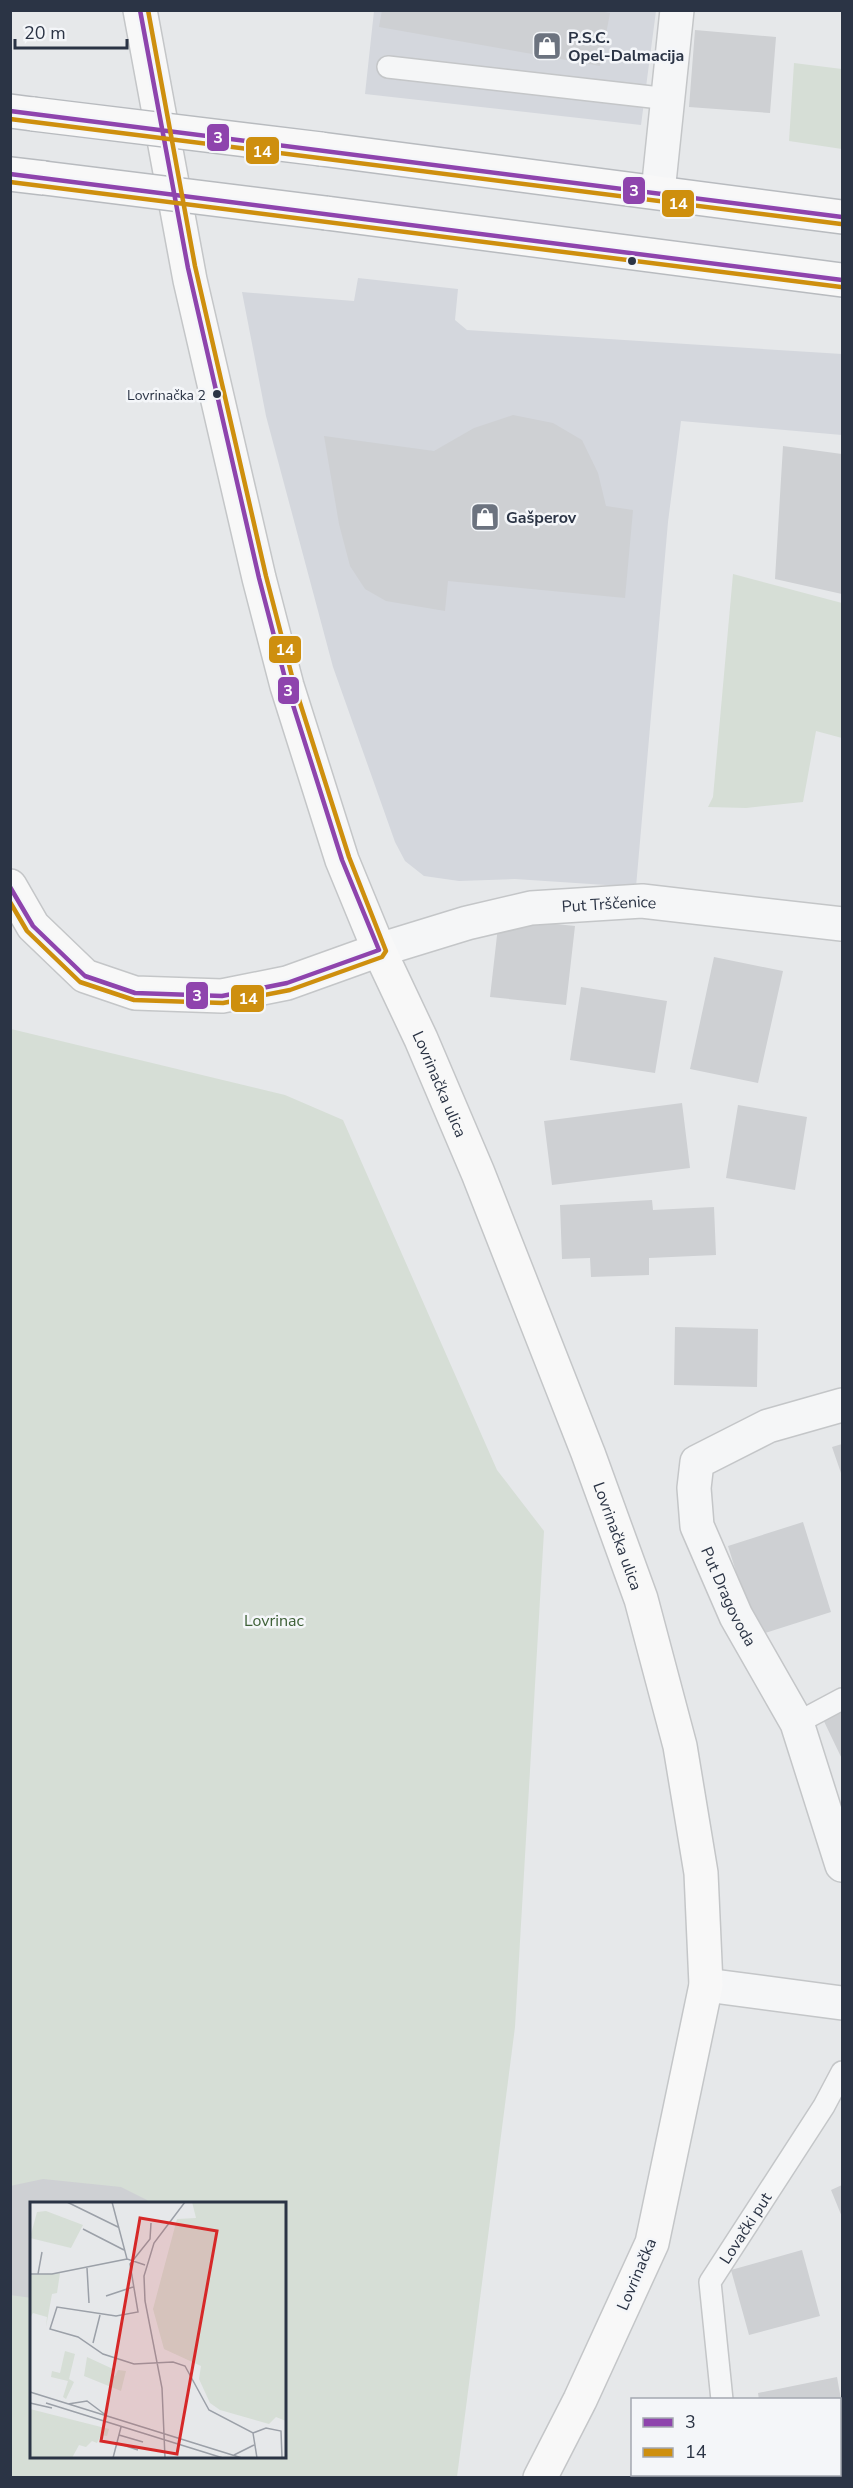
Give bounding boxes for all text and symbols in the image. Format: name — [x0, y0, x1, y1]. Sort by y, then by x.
scale bar — [15, 12, 128, 50]
text: 20 m — [24, 21, 66, 45]
place label: P.S.C. Opel-Dalmacija — [568, 27, 684, 67]
shop icon: P.S.C. Opel-Dalmacija — [531, 30, 563, 62]
line badge: 3 — [206, 123, 230, 152]
text: 3 — [213, 127, 223, 149]
line badge: 14 — [245, 136, 280, 165]
text: 14 — [252, 141, 272, 163]
line badge: 3 — [622, 176, 646, 205]
text: 3 — [629, 180, 639, 202]
line badge: 14 — [661, 189, 695, 218]
text: 14 — [668, 193, 688, 215]
unlabelled marker — [626, 255, 638, 267]
place label: Lovrinačka 2 — [127, 386, 206, 405]
marker: Lovrinačka 2 — [211, 388, 223, 400]
shop icon: Gašperov — [469, 501, 501, 533]
place label: Gašperov — [506, 507, 577, 529]
line badge: 14 — [268, 635, 302, 664]
text: 14 — [275, 639, 295, 661]
line badge: 3 — [277, 676, 300, 705]
text: 3 — [283, 680, 293, 702]
street label: Put Trščenice — [561, 891, 657, 918]
line badge: 3 — [185, 981, 209, 1010]
line badge: 14 — [230, 984, 265, 1013]
text: 3 — [192, 985, 202, 1007]
text: 14 — [238, 988, 258, 1010]
street label: Lovrinačka ulica — [407, 1027, 472, 1141]
street label: Lovrinačka ulica — [587, 1479, 647, 1594]
street label: Put Dragovoda — [695, 1543, 761, 1651]
park label: Lovrinac — [244, 1610, 305, 1632]
street label: Lovački put — [715, 2188, 777, 2269]
inset map — [30, 2202, 286, 2458]
street label: Lovrinačka — [612, 2235, 662, 2314]
legend — [631, 2398, 841, 2476]
text: 3 — [685, 2410, 696, 2434]
text: 14 — [685, 2440, 707, 2464]

